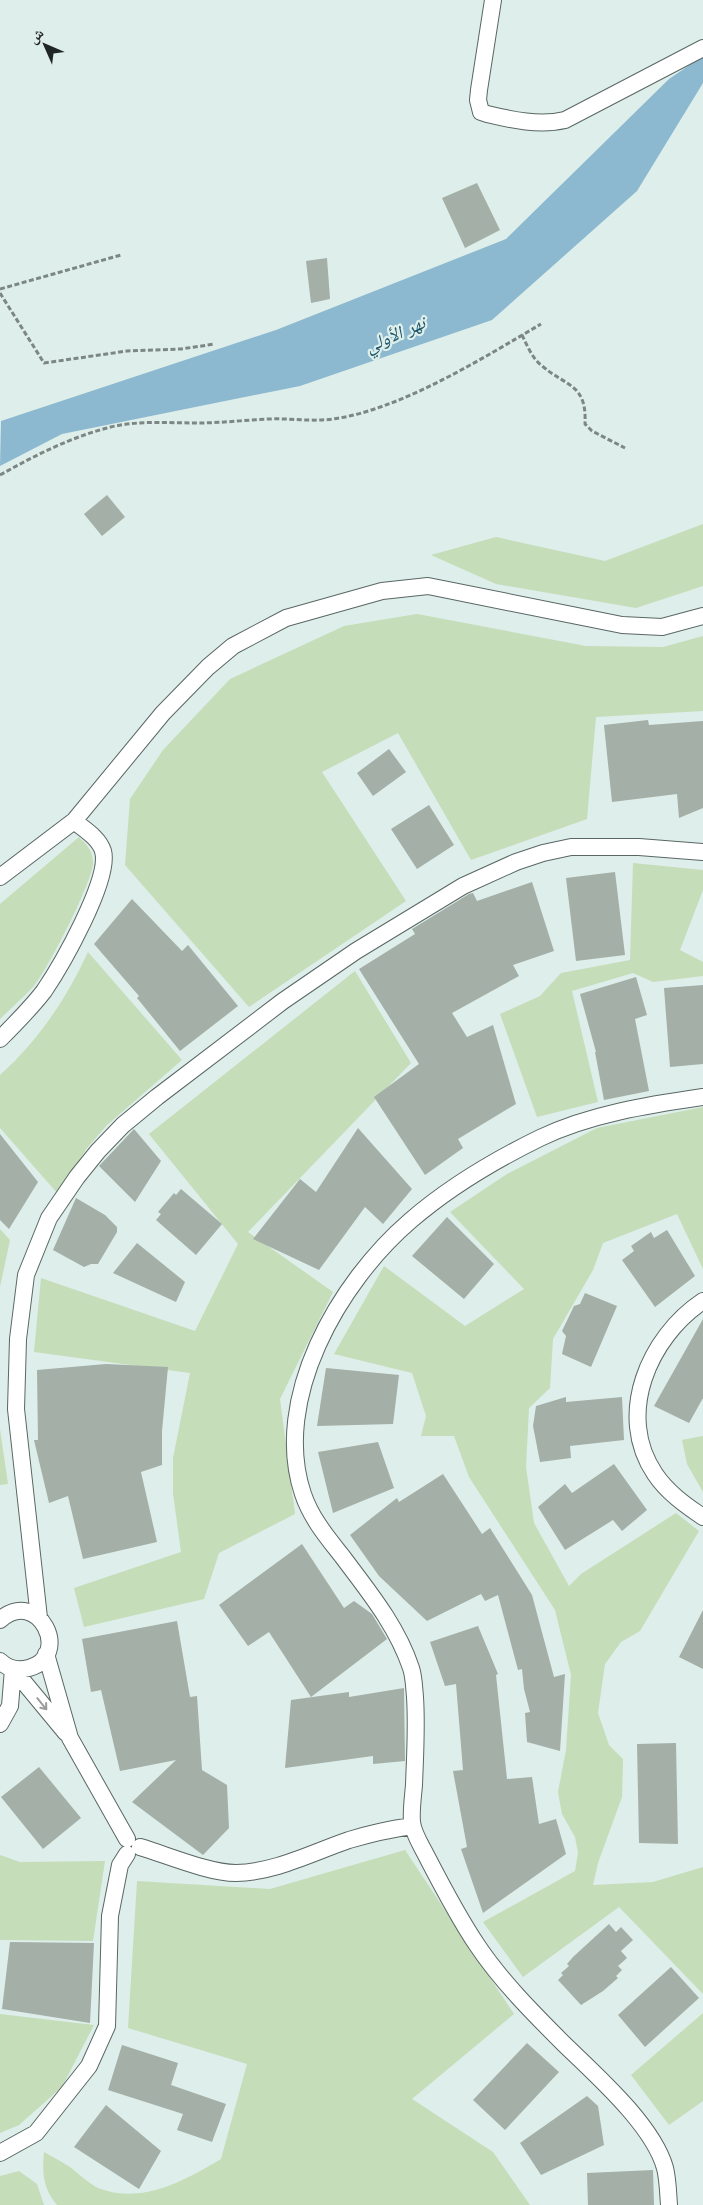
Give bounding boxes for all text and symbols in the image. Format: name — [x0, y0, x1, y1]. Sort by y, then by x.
north arrow — [20, 20, 70, 70]
text: ش — [25, 25, 48, 47]
water label: نهر الأولي — [362, 310, 433, 361]
one-way arrow — [36, 1697, 47, 1710]

